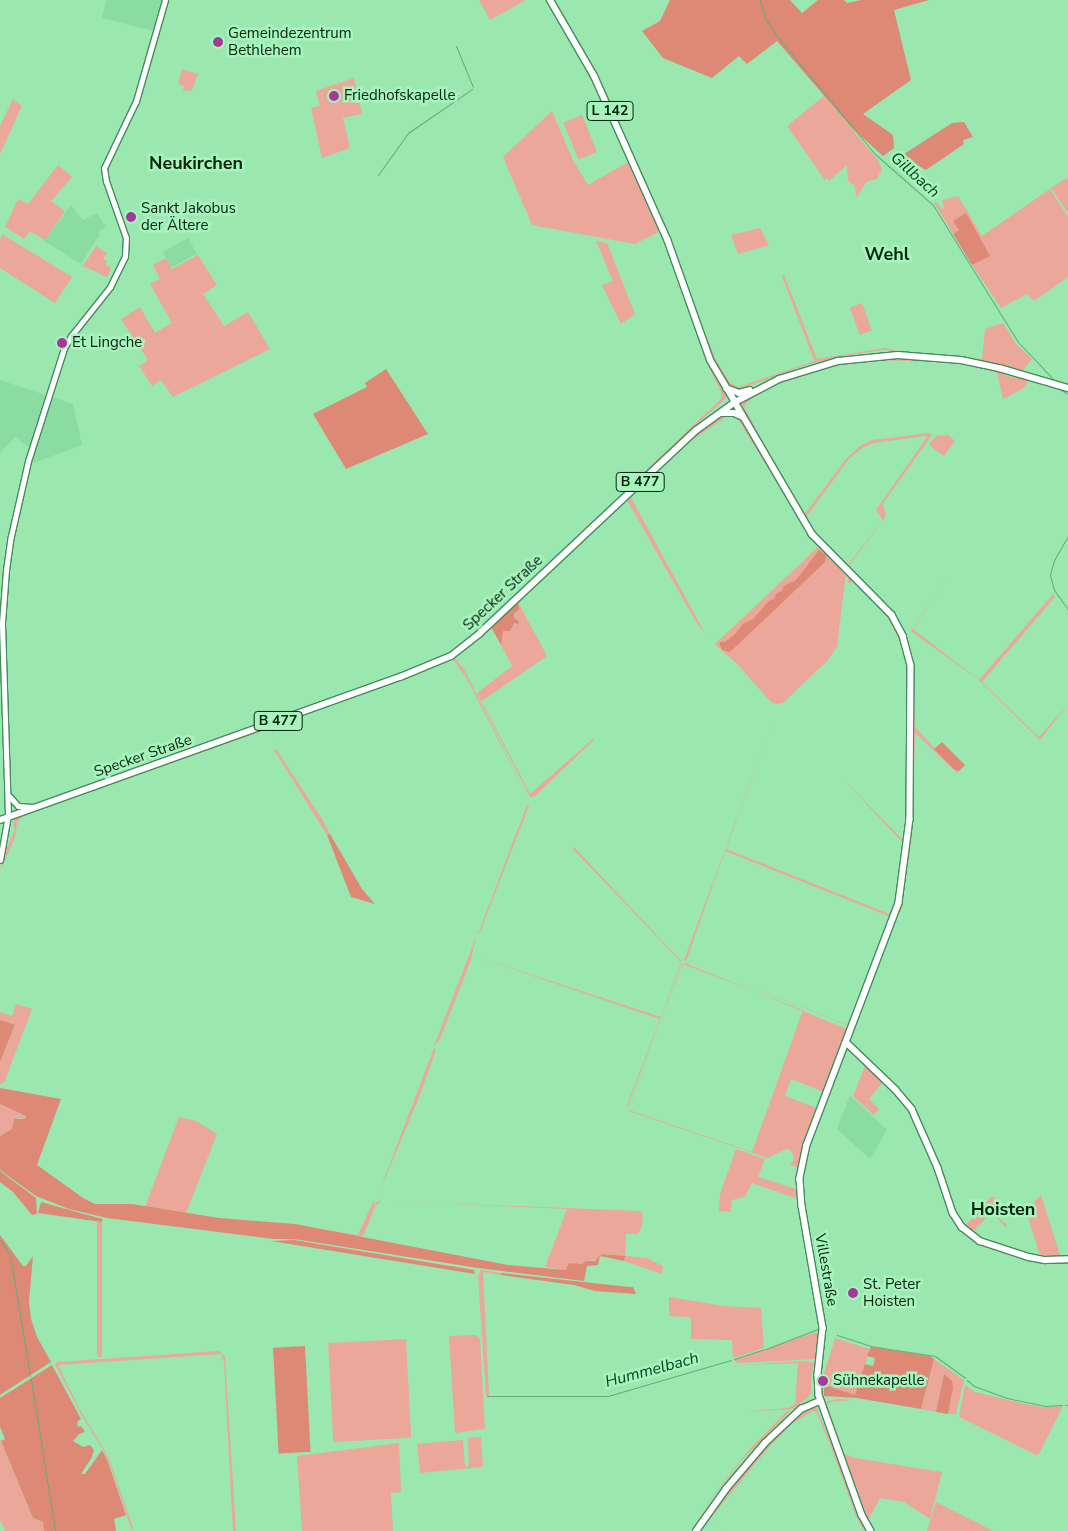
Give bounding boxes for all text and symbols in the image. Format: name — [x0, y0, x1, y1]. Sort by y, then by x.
place label: Gemeindezentrum Bethlehem — [228, 24, 352, 59]
marker: Gemeindezentrum Bethlehem — [212, 36, 224, 48]
place label: Friedhofskapelle — [344, 87, 455, 105]
marker: Friedhofskapelle — [328, 90, 340, 102]
road number: L 142 — [586, 100, 634, 122]
water label: Gillbach — [887, 148, 943, 202]
district label: Neukirchen — [149, 152, 243, 174]
place label: Sankt Jakobus der Ältere — [141, 199, 236, 234]
marker: Sankt Jakobus der Ältere — [125, 211, 137, 223]
district label: Wehl — [865, 243, 909, 265]
place label: Et Lingche — [72, 334, 142, 352]
marker: Et Lingche — [56, 337, 68, 349]
road number: B 477 — [615, 471, 665, 494]
street label: Specker Straße — [459, 552, 547, 634]
road number: B 477 — [253, 709, 303, 732]
street label: Specker Straße — [92, 731, 194, 781]
district label: Hoisten — [971, 1198, 1035, 1220]
street label: Villestraße — [811, 1232, 841, 1308]
place label: St. Peter Hoisten — [863, 1275, 921, 1310]
marker: St. Peter Hoisten — [847, 1287, 859, 1299]
water label: Hummelbach — [603, 1348, 701, 1392]
place label: Sühnekapelle — [833, 1372, 925, 1390]
marker: Sühnekapelle — [817, 1375, 829, 1387]

